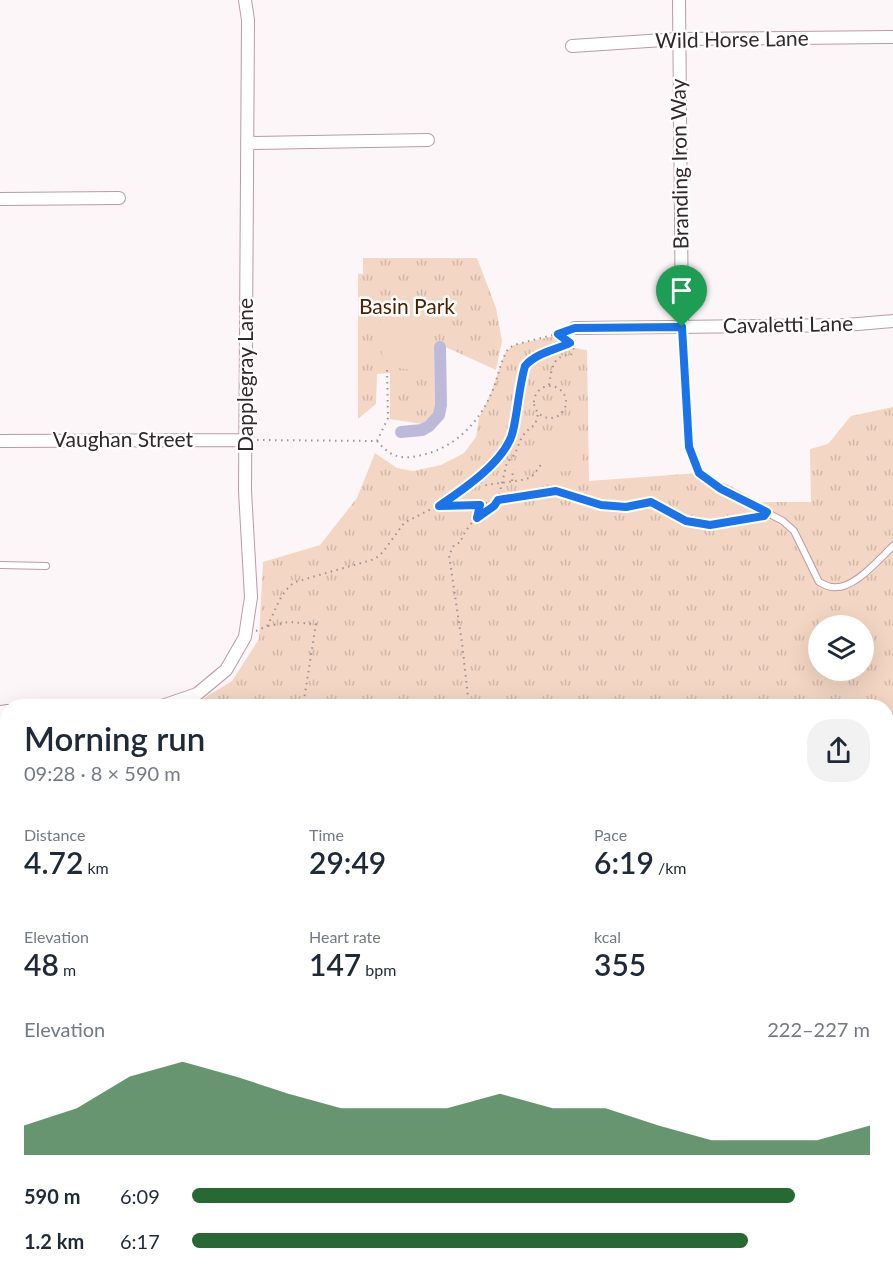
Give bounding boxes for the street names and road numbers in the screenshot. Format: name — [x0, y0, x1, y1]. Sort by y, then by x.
street label: Wild Horse Lane — [655, 25, 809, 52]
street label: Branding Iron Way — [665, 78, 692, 250]
street label: Dapplegray Lane — [232, 298, 257, 452]
street label: Cavaletti Lane — [723, 310, 853, 337]
street label: Vaughan Street — [53, 426, 194, 451]

